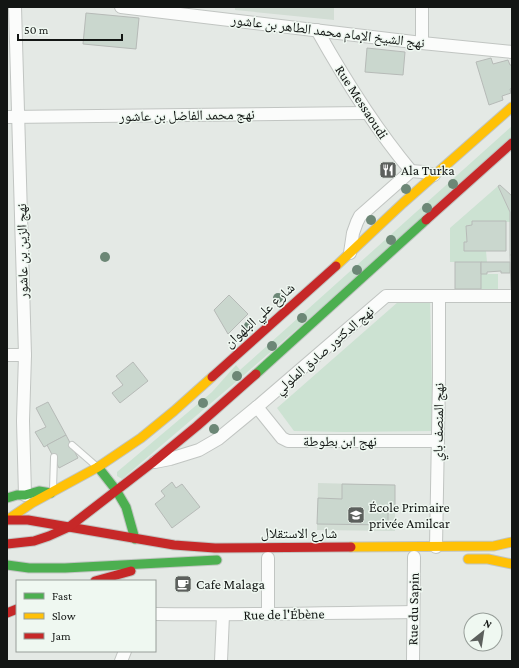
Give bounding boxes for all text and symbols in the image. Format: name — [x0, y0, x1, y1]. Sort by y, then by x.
street label: نهج الشيخ الإمام محمد الطاهر بن عاشور — [229, 11, 426, 53]
scale bar — [18, 16, 122, 42]
text: 50 m — [24, 23, 49, 37]
street label: Rue Messaoudi — [332, 62, 392, 142]
street label: نهج محمد الفاضل بن عاشور — [118, 106, 255, 126]
restaurant icon: Ala Turka — [378, 160, 398, 180]
place label: Ala Turka — [401, 162, 455, 178]
street label: نهج الزين بن عاشور — [13, 203, 33, 300]
street label: شارع علي البلهوان — [220, 279, 300, 353]
street label: نهج الدكتور صادق الملولي — [271, 302, 379, 400]
street label: نهج المنصف باي — [429, 383, 450, 461]
street label: نهج ابن بطوطة — [303, 433, 377, 451]
place label: École Primaire privée Amilcar — [369, 499, 450, 531]
school or university icon: École Primaire privée Amilcar — [346, 505, 366, 525]
street label: شارع الاستقلال — [261, 525, 337, 543]
street label: Rue du Sapin — [404, 572, 422, 646]
cafe icon: Cafe Malaga — [173, 574, 193, 594]
place label: Cafe Malaga — [196, 576, 265, 592]
legend — [16, 580, 156, 652]
text: Fast — [52, 589, 73, 603]
street label: Rue de l'Ébène — [243, 605, 325, 623]
text: Slow — [52, 609, 76, 623]
north arrow — [463, 612, 503, 652]
text: N — [482, 616, 495, 631]
text: Jam — [51, 629, 71, 643]

